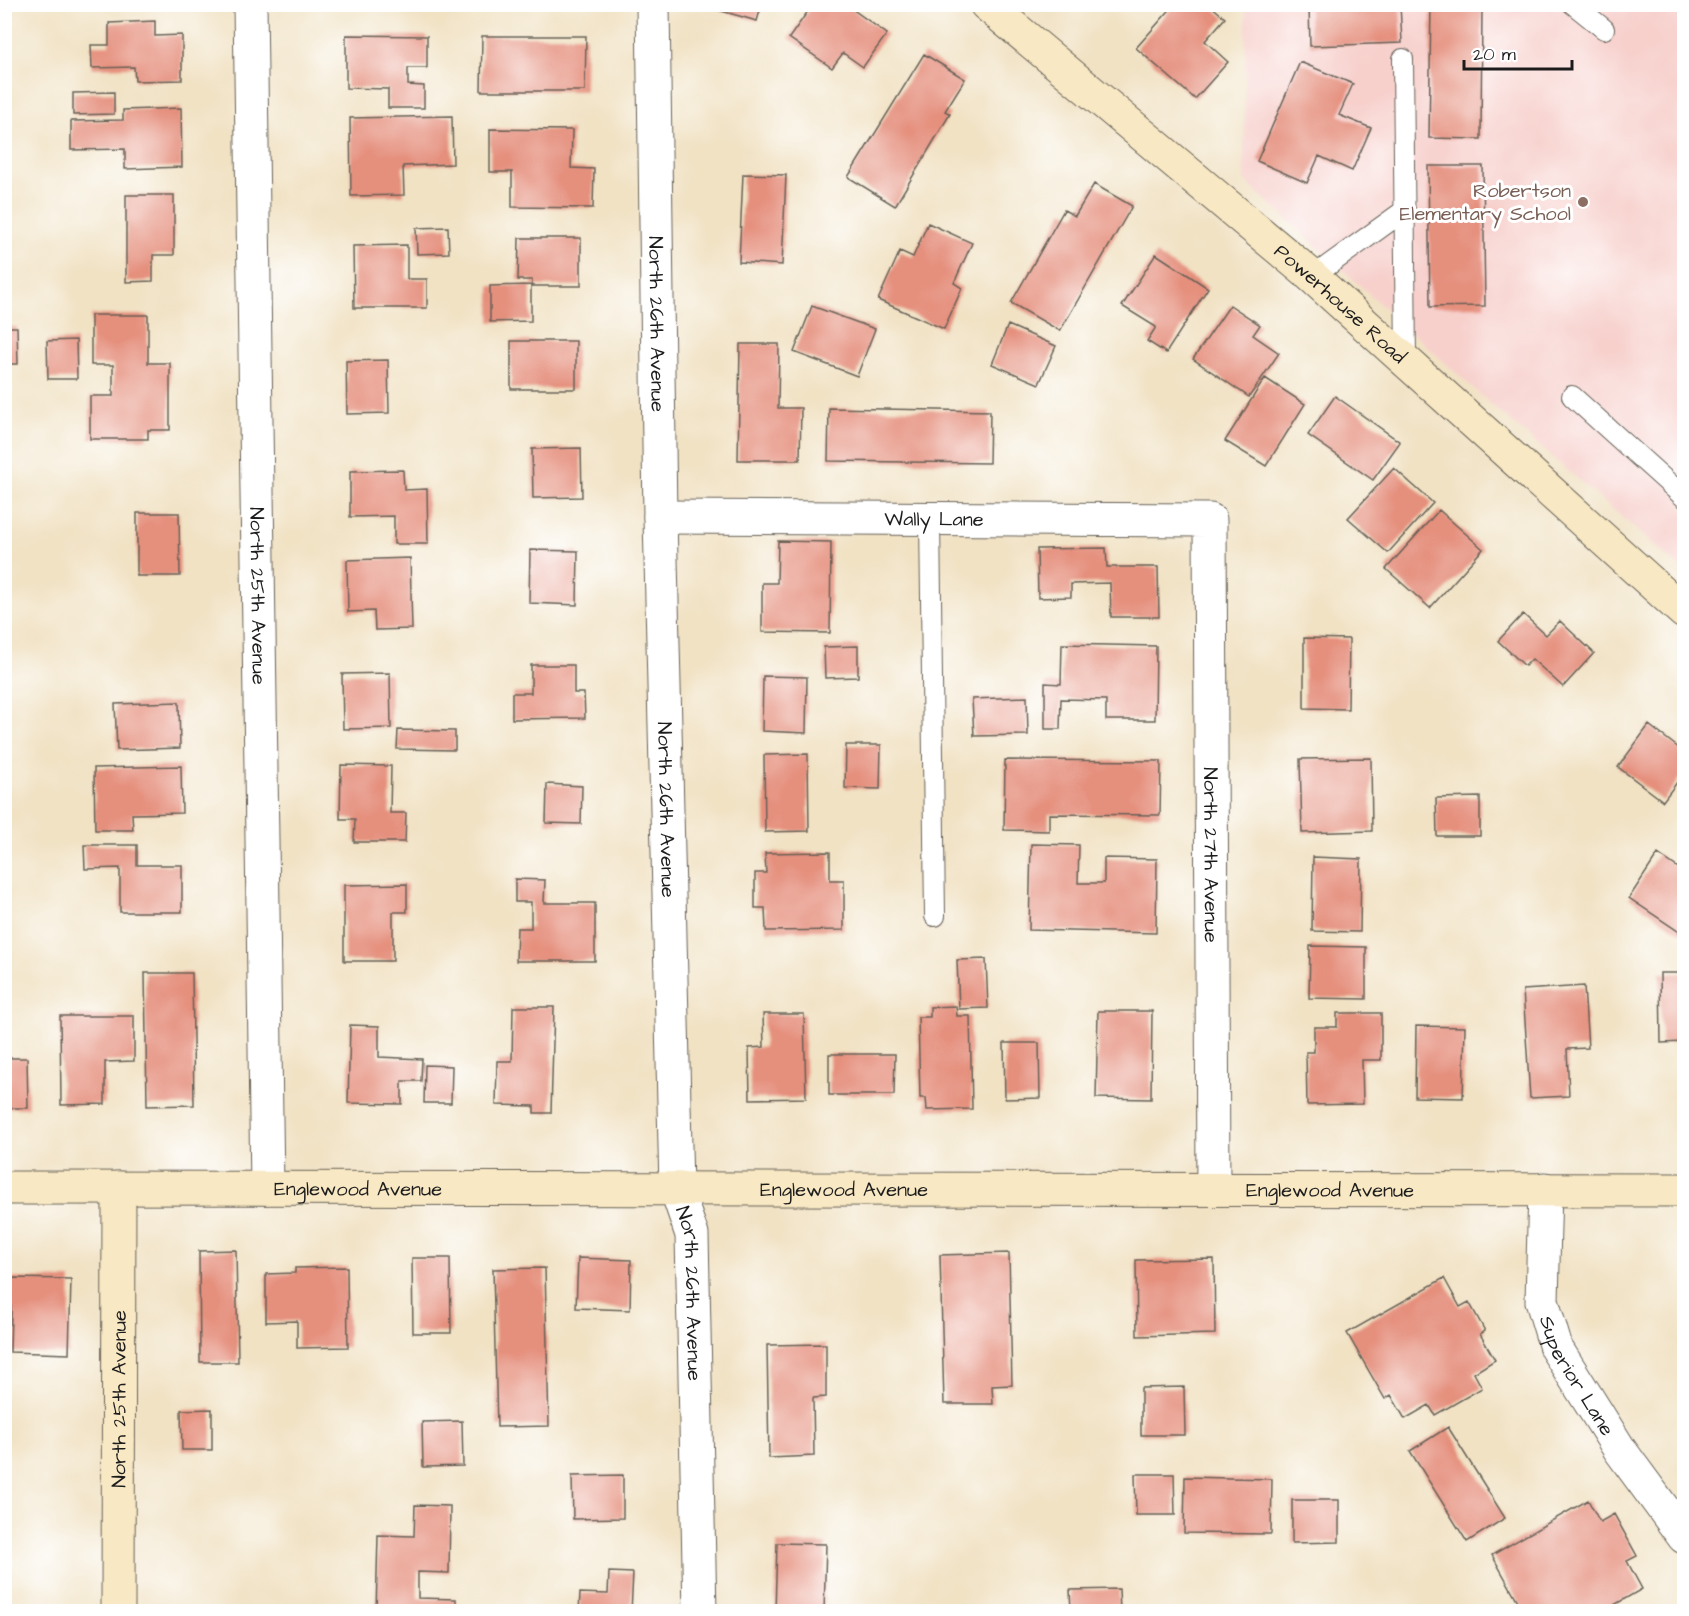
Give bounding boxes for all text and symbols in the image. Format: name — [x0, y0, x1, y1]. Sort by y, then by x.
scale bar — [1464, 33, 1572, 71]
text: 20 m — [1473, 42, 1516, 67]
place label: Robertson Elementary School — [1399, 177, 1571, 229]
marker: Robertson Elementary School — [1576, 195, 1590, 209]
street label: North 26th Avenue — [641, 236, 672, 412]
street label: Powerhouse Road — [1268, 238, 1412, 370]
street label: Wally Lane — [884, 505, 984, 534]
street label: North 25th Avenue — [242, 507, 273, 685]
street label: North 26th Avenue — [650, 722, 682, 898]
street label: North 27th Avenue — [1196, 767, 1225, 943]
street label: Englewood Avenue — [274, 1175, 442, 1204]
street label: Englewood Avenue — [760, 1176, 928, 1205]
street label: Englewood Avenue — [1246, 1176, 1414, 1206]
street label: North 26th Avenue — [668, 1203, 708, 1382]
street label: North 25th Avenue — [105, 1310, 134, 1488]
street label: Superior Lane — [1532, 1312, 1621, 1442]

